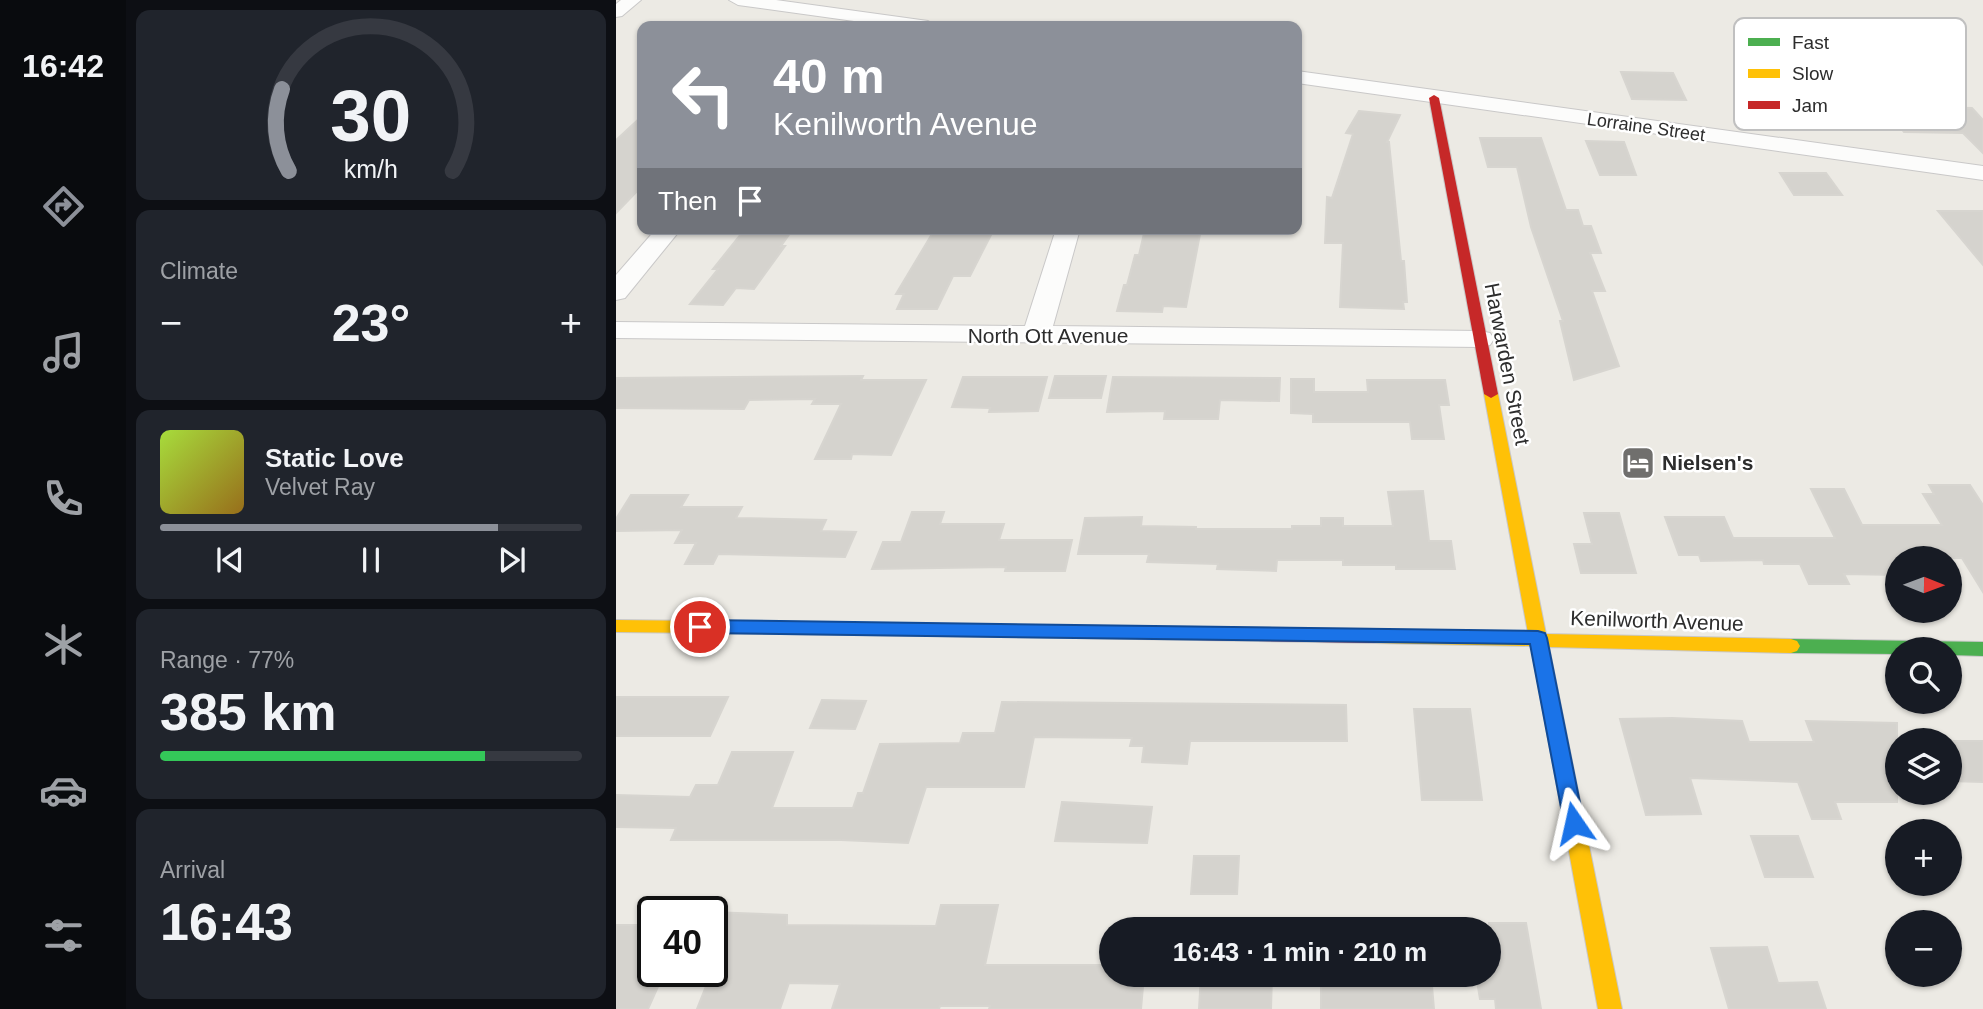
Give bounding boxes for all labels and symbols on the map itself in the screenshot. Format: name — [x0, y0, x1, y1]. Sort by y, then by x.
legend — [1734, 18, 1966, 130]
text: Fast — [1792, 32, 1830, 53]
text: Slow — [1792, 63, 1833, 84]
text: Jam — [1792, 95, 1828, 116]
street label: Lorraine Street — [1586, 109, 1706, 145]
street label: Harwarden Street — [1481, 281, 1535, 447]
street label: North Ott Avenue — [968, 324, 1128, 347]
hotel icon: Nielsen's — [1619, 444, 1657, 482]
place label: Nielsen's — [1662, 451, 1753, 474]
north arrow — [1885, 546, 1962, 623]
pin — [670, 597, 730, 657]
street label: Kenilworth Avenue — [1570, 606, 1744, 635]
position arrow — [1537, 786, 1611, 860]
speed limit sign: 40 — [637, 896, 728, 987]

